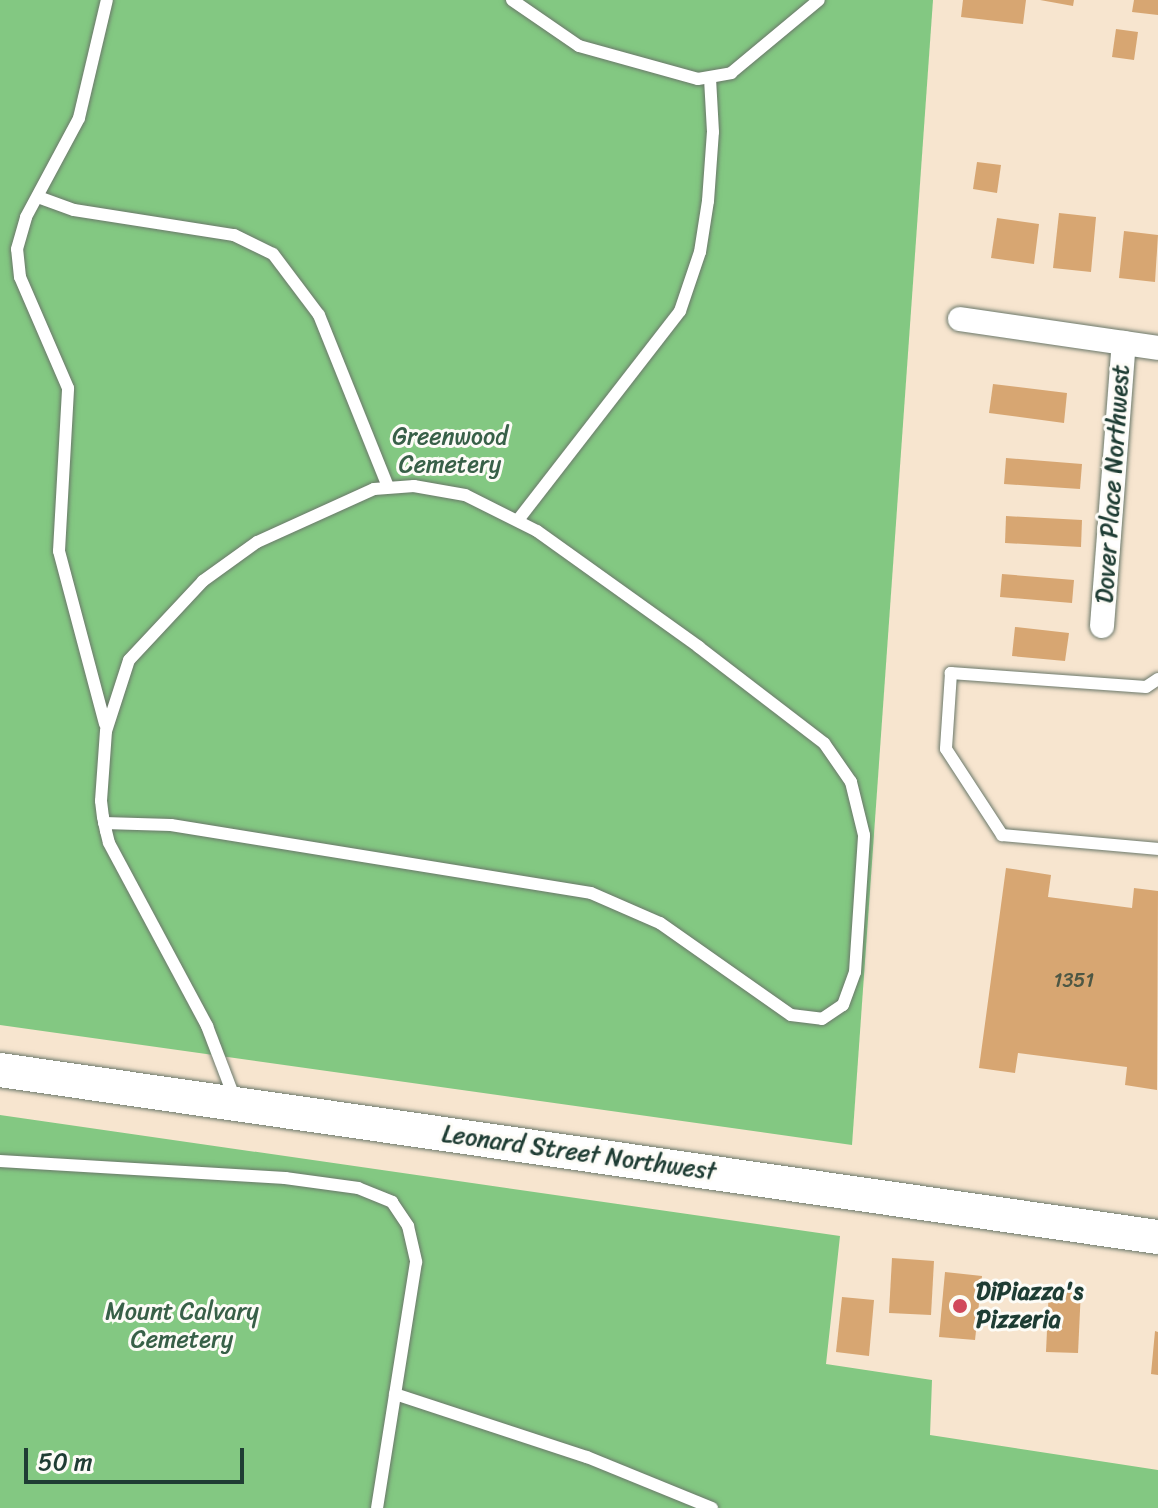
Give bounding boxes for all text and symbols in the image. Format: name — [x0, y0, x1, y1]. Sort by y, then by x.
street label: Dover Place Northwest — [1090, 363, 1136, 605]
park label: Greenwood Cemetery — [392, 423, 508, 479]
house number: 1351 — [1054, 968, 1094, 992]
street label: Leonard Street Northwest — [440, 1119, 718, 1187]
place label: DiPiazza's Pizzeria — [976, 1278, 1083, 1334]
marker: DiPiazza's Pizzeria — [951, 1297, 969, 1315]
park label: Mount Calvary Cemetery — [105, 1298, 259, 1354]
scale bar — [28, 1432, 248, 1482]
text: 50 m — [38, 1441, 93, 1483]

